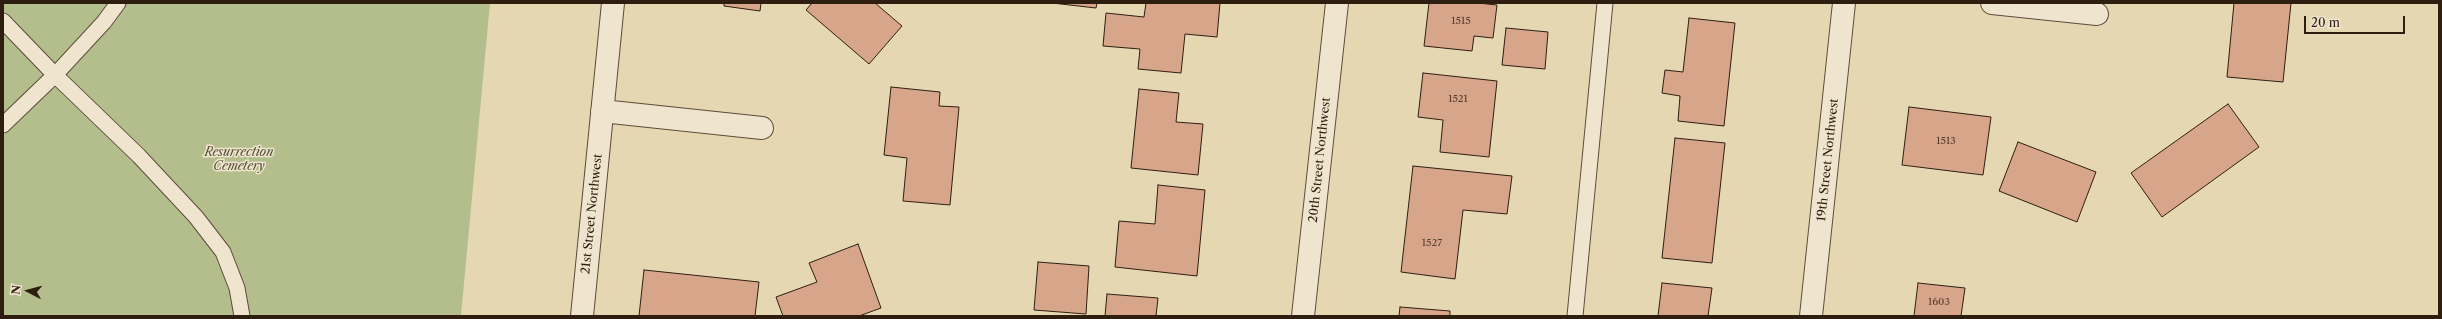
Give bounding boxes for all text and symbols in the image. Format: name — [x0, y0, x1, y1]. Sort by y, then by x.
scale bar — [2306, 8, 2407, 34]
house number: 1515 — [1451, 15, 1471, 27]
text: 20 m — [2311, 15, 2340, 30]
house number: 1521 — [1448, 93, 1468, 105]
street label: 20th Street Northwest — [1306, 97, 1334, 223]
street label: 19th Street Northwest — [1814, 98, 1842, 222]
house number: 1513 — [1936, 135, 1956, 147]
park label: Resurrection Cemetery — [205, 146, 273, 174]
street label: 21st Street Northwest — [579, 153, 605, 275]
house number: 1527 — [1422, 237, 1442, 249]
north arrow — [8, 271, 48, 311]
text: N — [9, 284, 24, 295]
house number: 1603 — [1928, 296, 1950, 308]

